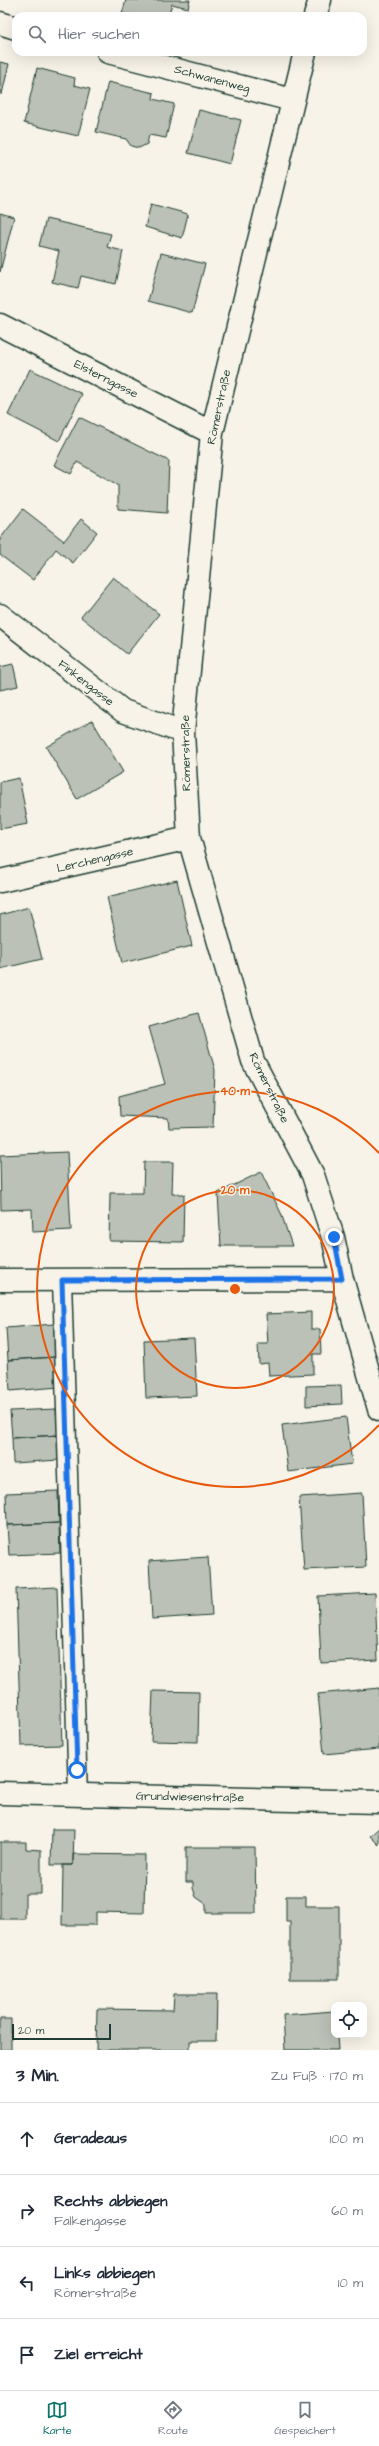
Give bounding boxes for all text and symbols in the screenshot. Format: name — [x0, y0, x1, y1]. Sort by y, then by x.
search box — [12, 12, 367, 56]
icon: search — [26, 23, 48, 45]
text: Hier suchen — [58, 24, 139, 45]
street label: Schwanenweg — [172, 61, 252, 98]
street label: Elsterngasse — [71, 356, 141, 404]
street label: Römerstraße — [203, 367, 235, 446]
street label: Finkengasse — [54, 656, 118, 711]
street label: Römerstraße — [177, 714, 195, 791]
street label: Lerchengasse — [55, 843, 136, 878]
street label: Römerstraße — [245, 1050, 294, 1127]
text: 40 m — [220, 1083, 251, 1100]
text: 20 m — [220, 1182, 250, 1199]
route end — [325, 1228, 343, 1246]
centre of rings — [228, 1282, 242, 1296]
route start — [68, 1761, 86, 1779]
street label: Grundwiesenstraße — [136, 1788, 245, 1806]
map controls — [331, 2002, 367, 2038]
button: locate — [331, 2002, 367, 2038]
scale bar — [12, 2022, 111, 2041]
text: 20 m — [18, 2023, 44, 2038]
text: 3 Min. — [16, 2064, 59, 2088]
text: Zu Fuß · 170 m — [271, 2067, 363, 2085]
icon: ahead — [16, 2128, 38, 2150]
text: Geradeaus — [54, 2128, 127, 2149]
text: 100 m — [330, 2130, 363, 2148]
text: Rechts abbiegen — [54, 2191, 168, 2212]
icon: right — [16, 2200, 38, 2222]
text: 60 m — [331, 2202, 363, 2220]
text: Falkengasse — [54, 2212, 127, 2230]
text: Links abbiegen — [54, 2263, 155, 2284]
icon: left — [16, 2272, 38, 2294]
text: 10 m — [338, 2274, 363, 2292]
text: Römerstraße — [54, 2284, 137, 2302]
icon: arrive — [16, 2344, 38, 2366]
text: Ziel erreicht — [54, 2344, 143, 2365]
tab: Karte — [43, 2399, 72, 2438]
tab: Route — [158, 2399, 188, 2438]
tab: Gespeichert — [274, 2399, 336, 2438]

